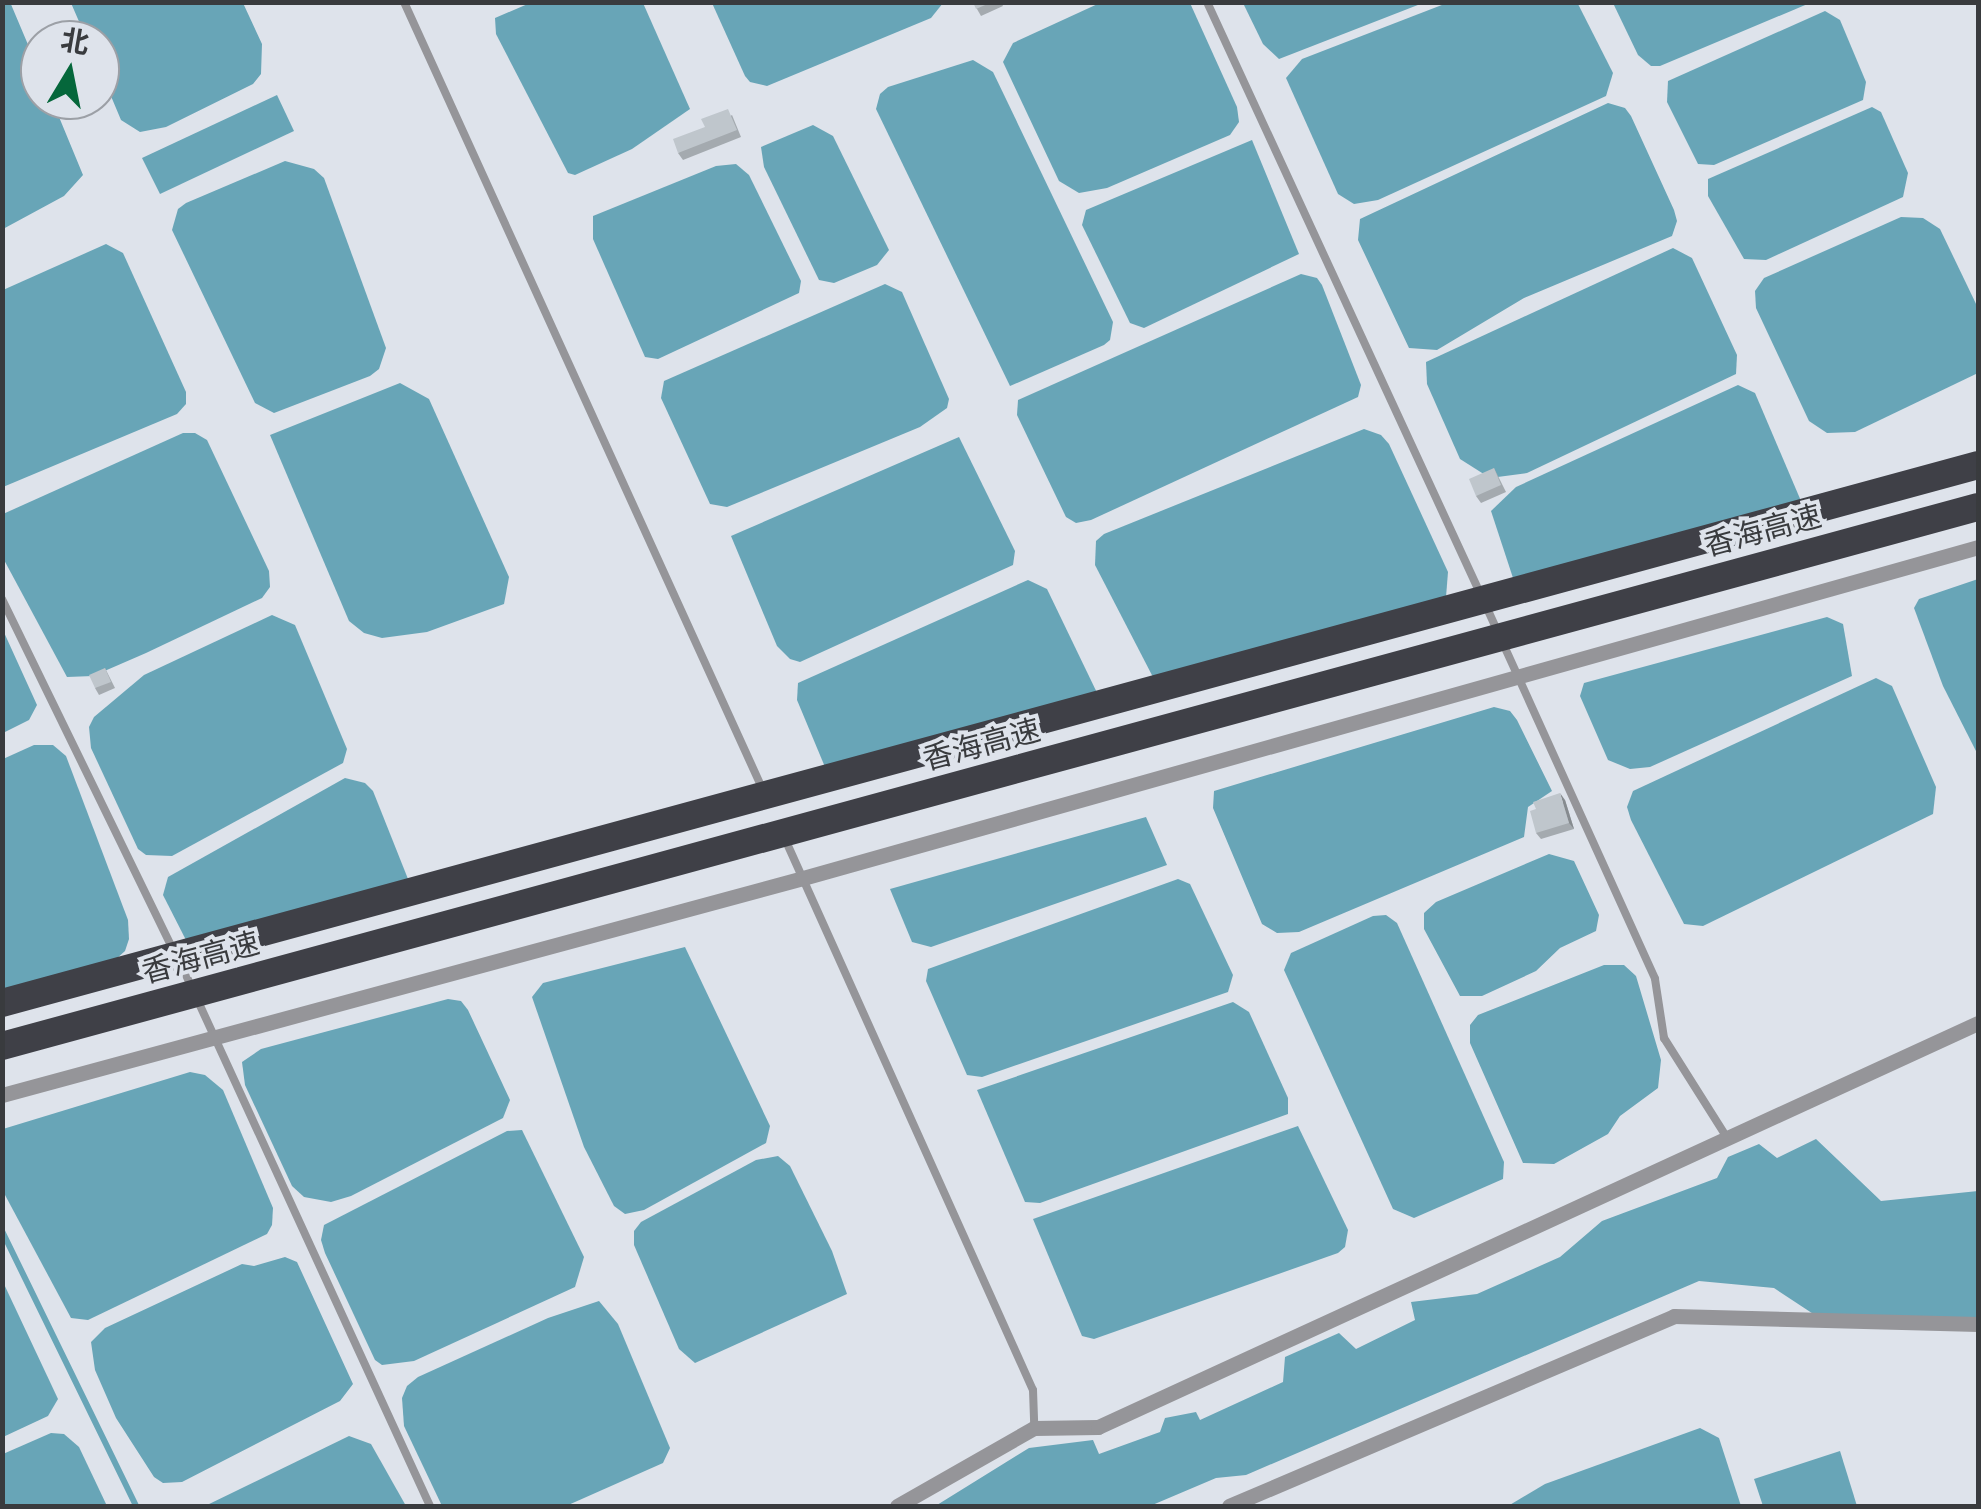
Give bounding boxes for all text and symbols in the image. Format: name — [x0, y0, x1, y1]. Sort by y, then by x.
north arrow — [20, 20, 120, 120]
text: 北 — [58, 23, 92, 62]
street label: 香海高速 — [1700, 499, 1826, 565]
street label: 香海高速 — [919, 713, 1045, 779]
street label: 香海高速 — [138, 926, 264, 992]

